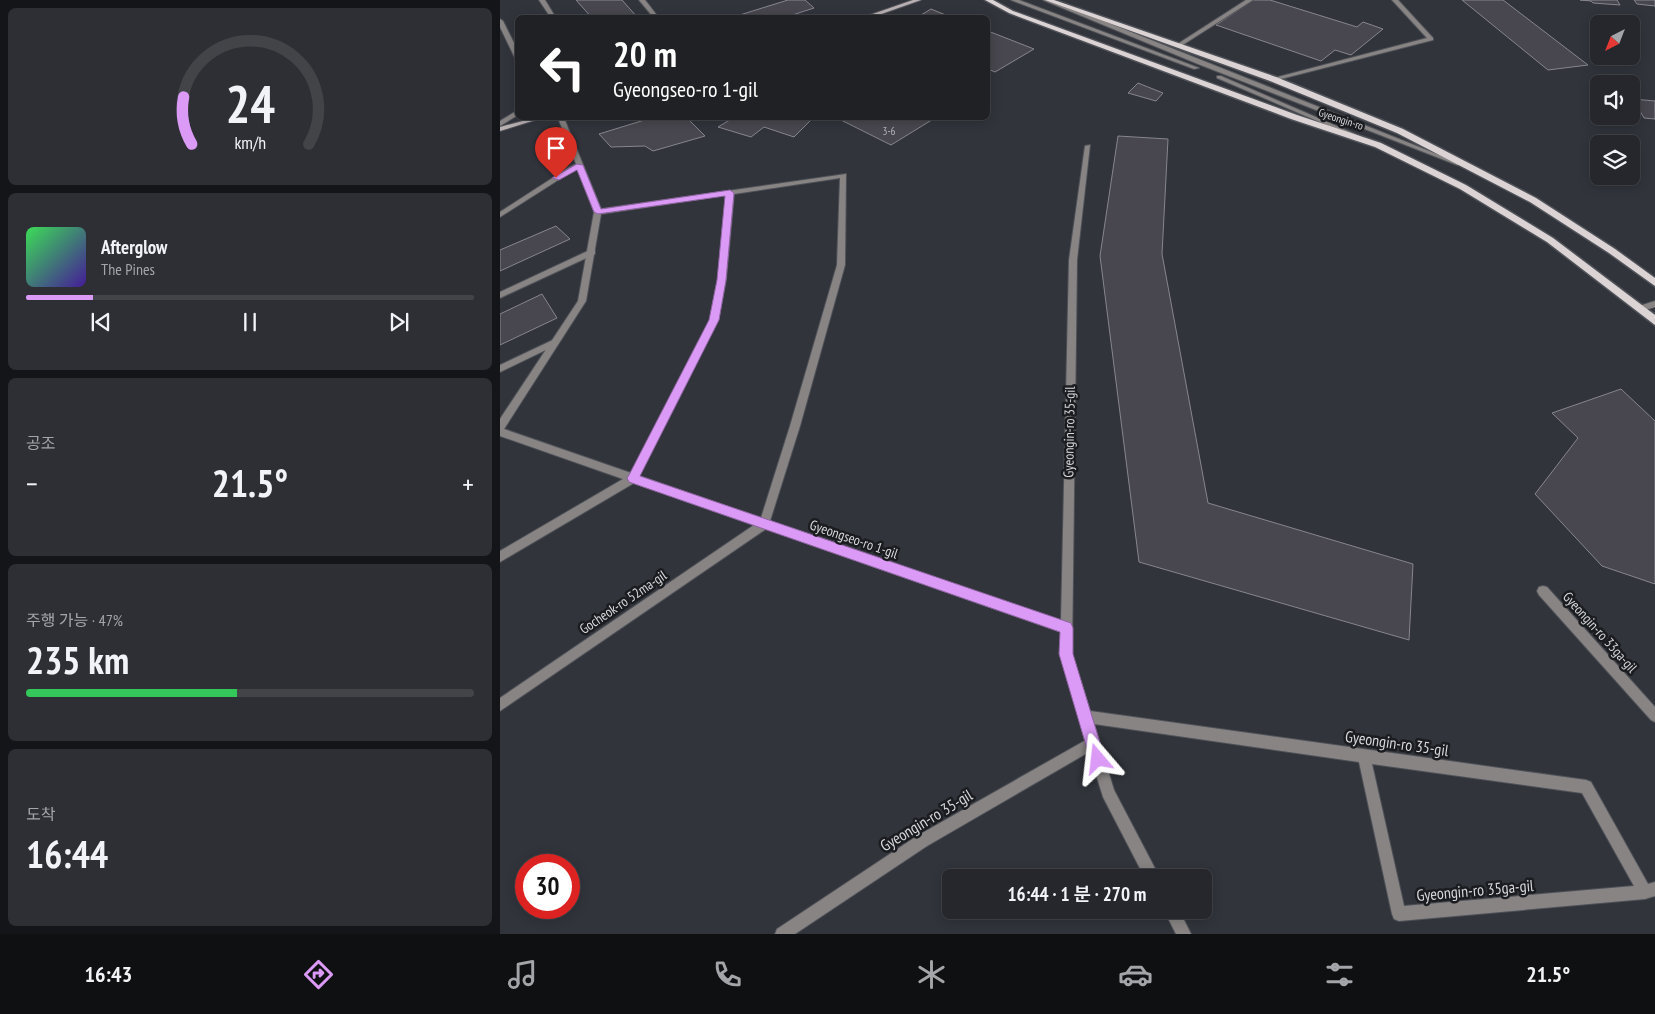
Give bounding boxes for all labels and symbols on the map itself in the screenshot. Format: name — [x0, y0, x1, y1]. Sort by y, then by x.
north arrow — [1590, 15, 1640, 65]
street label: Gyeongin-ro — [1317, 105, 1366, 133]
house number: 3-6 — [882, 124, 896, 138]
pin — [535, 127, 577, 178]
street label: Gyeongin-ro 35-gil — [1059, 386, 1079, 478]
street label: Gyeongseo-ro 1-gil — [807, 515, 901, 563]
street label: Gocheok-ro 52ma-gil — [576, 566, 671, 638]
street label: Gyeongin-ro 33ga-gil — [1559, 588, 1642, 677]
street label: Gyeongin-ro 35-gil — [1344, 726, 1450, 760]
position arrow — [1071, 732, 1123, 784]
street label: Gyeongin-ro 35-gil — [876, 784, 976, 855]
speed limit sign: 30 — [515, 854, 580, 919]
street label: Gyeongin-ro 35ga-gil — [1416, 875, 1535, 905]

